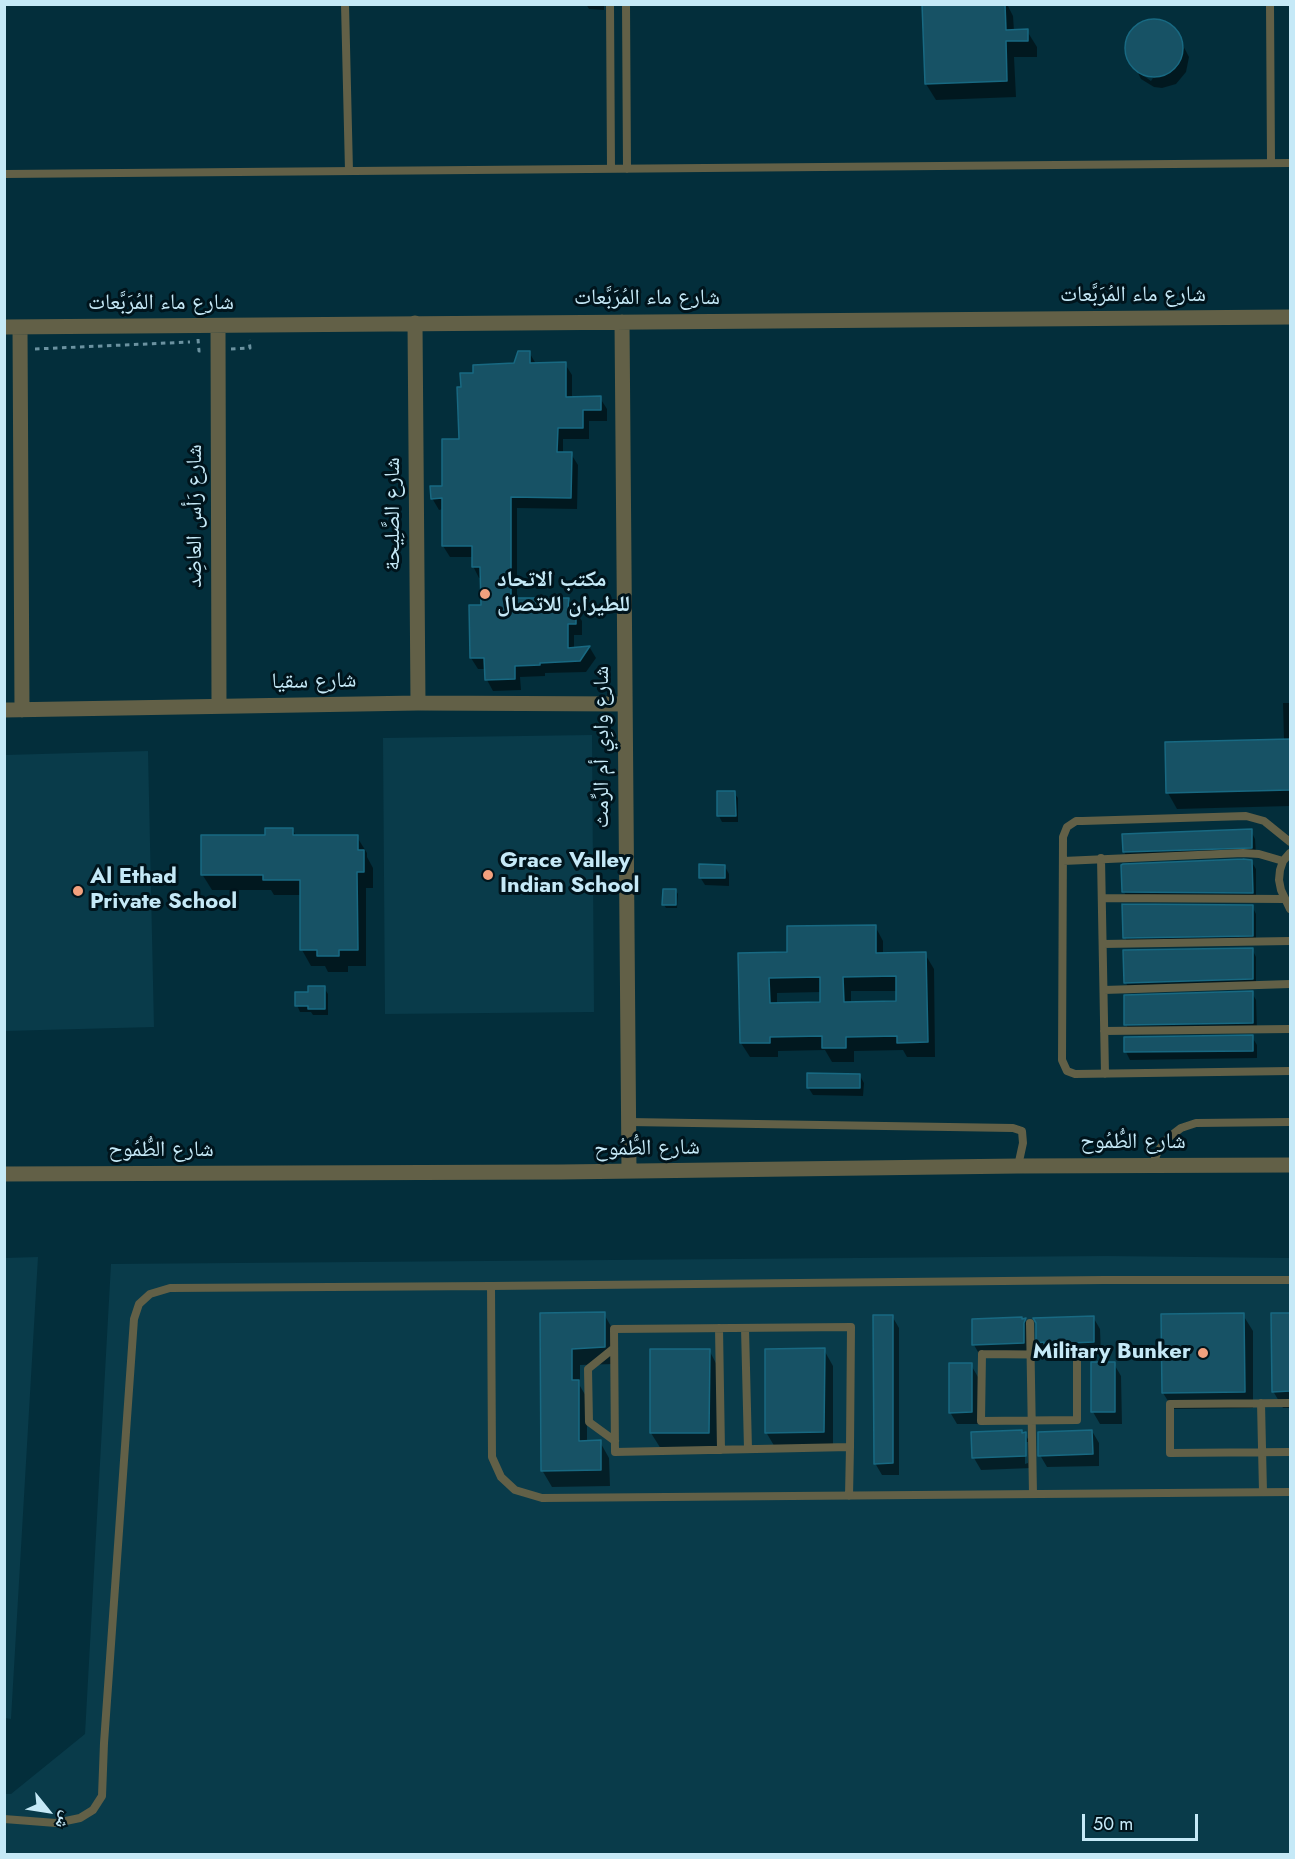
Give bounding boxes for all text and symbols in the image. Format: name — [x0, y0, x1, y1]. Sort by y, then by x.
street label: شارع ماء المُرَبَّعات — [1060, 283, 1206, 309]
street label: شارع ماء المُرَبَّعات — [574, 286, 720, 312]
street label: شارع ماء المُرَبَّعات — [88, 291, 234, 317]
street label: شارع رَأس العاضِد — [183, 444, 209, 588]
street label: شارع الصَّلِيحة — [381, 457, 407, 571]
place label: مكتب الاتحاد للطيران للاتصال — [497, 568, 630, 620]
marker: مكتب الاتحاد للطيران للاتصال — [478, 587, 492, 601]
street label: شارع وادِي أم الرِّمث — [590, 666, 616, 828]
street label: شارع سقيا — [271, 668, 357, 696]
place label: Grace Valley Indian School — [500, 849, 639, 900]
place label: Al Ethad Private School — [90, 865, 237, 916]
marker: Grace Valley Indian School — [481, 868, 495, 882]
marker: Al Ethad Private School — [71, 884, 85, 898]
street label: شارع الطُّمُوح — [1080, 1130, 1186, 1156]
street label: شارع الطُّمُوح — [594, 1135, 700, 1163]
street label: شارع الطُّمُوح — [108, 1138, 214, 1164]
place label: Military Bunker — [1033, 1340, 1191, 1366]
marker: Military Bunker — [1196, 1346, 1210, 1360]
north arrow — [18, 1781, 78, 1841]
scale bar — [1085, 1802, 1200, 1840]
text: ش — [50, 1807, 78, 1833]
text: 50 m — [1093, 1811, 1133, 1837]

